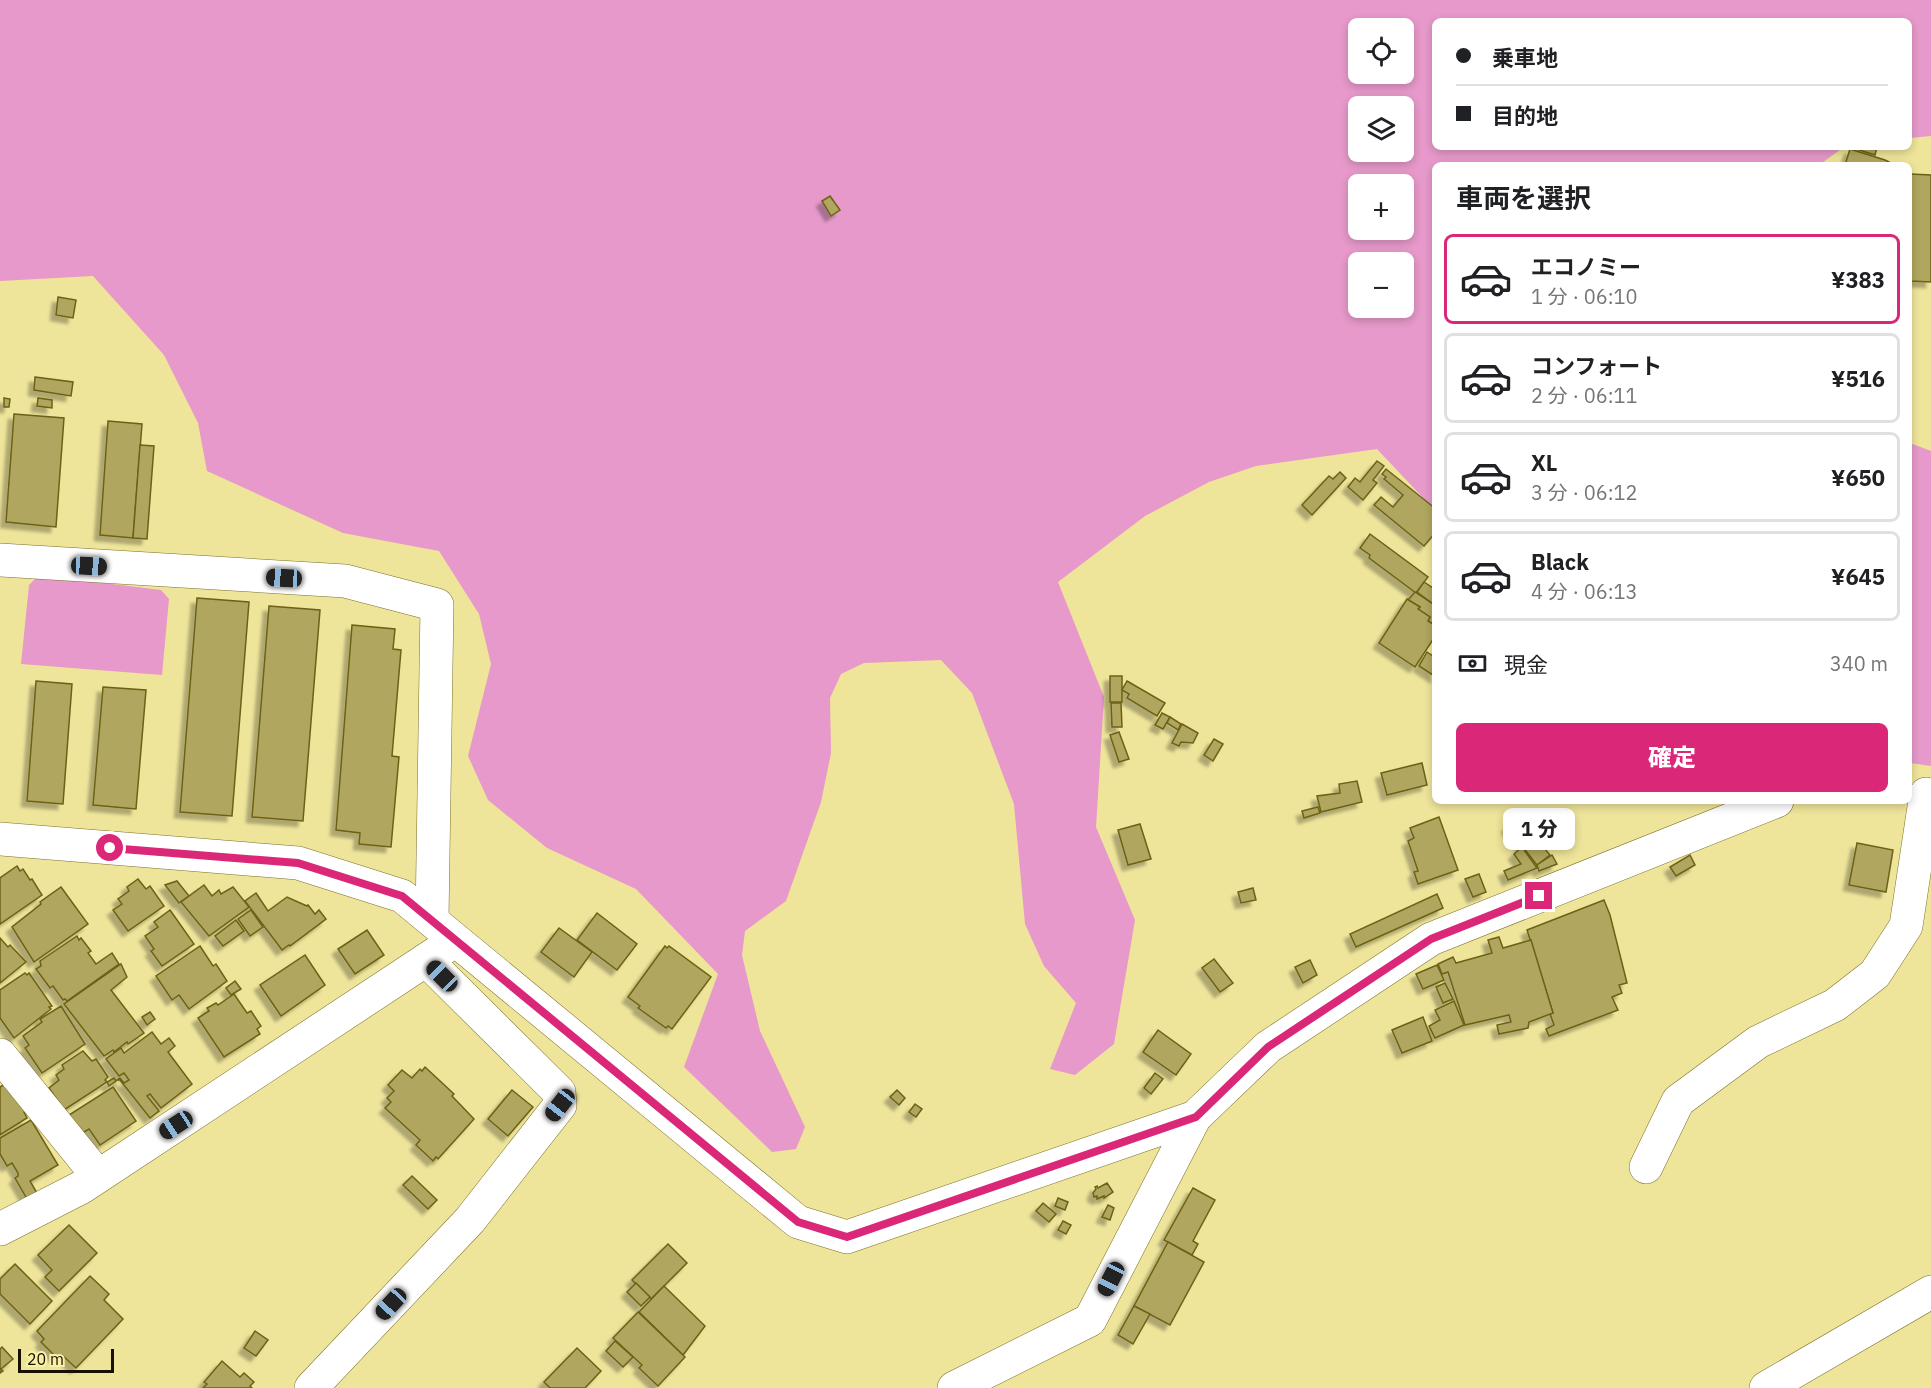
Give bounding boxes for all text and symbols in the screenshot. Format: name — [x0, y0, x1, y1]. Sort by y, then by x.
map controls — [1348, 18, 1414, 318]
button: locate — [1348, 18, 1414, 84]
text: 乗車地 — [1492, 43, 1558, 72]
button: layers — [1348, 96, 1414, 162]
text: 目的地 — [1492, 101, 1558, 130]
button: + — [1348, 174, 1414, 240]
text: 車両を選択 — [1456, 180, 1591, 215]
button: − — [1348, 252, 1414, 318]
icon: car — [1459, 252, 1513, 306]
text: エコノミー — [1531, 252, 1641, 281]
text: ¥383 — [1831, 265, 1885, 294]
text: 1 分 · 06:10 — [1531, 283, 1638, 310]
icon: car — [1459, 351, 1513, 405]
text: コンフォート — [1531, 351, 1662, 380]
text: ¥516 — [1831, 364, 1885, 393]
text: 2 分 · 06:11 — [1531, 382, 1638, 409]
text: XL — [1531, 448, 1557, 477]
icon: car — [1459, 450, 1513, 504]
text: ¥650 — [1831, 463, 1885, 492]
text: 3 分 · 06:12 — [1531, 479, 1638, 506]
text: Black — [1531, 547, 1589, 576]
icon: car — [1459, 549, 1513, 603]
car — [71, 556, 107, 576]
text: ¥645 — [1831, 562, 1885, 591]
car — [266, 568, 302, 588]
text: 4 分 · 06:13 — [1531, 578, 1638, 605]
icon: cash — [1456, 647, 1489, 680]
text: 現金 — [1504, 650, 1548, 679]
text: 340 m — [1830, 650, 1888, 677]
button: 確定 — [1456, 723, 1888, 792]
callout: 1 分 — [1503, 809, 1575, 851]
text: 1 分 — [1521, 815, 1557, 842]
route start — [96, 834, 123, 861]
route end — [1525, 882, 1552, 909]
car — [423, 957, 461, 995]
car — [542, 1085, 578, 1125]
car — [156, 1108, 196, 1142]
car — [1095, 1259, 1127, 1299]
car — [372, 1285, 410, 1323]
scale bar — [18, 1346, 114, 1374]
text: 20 m — [27, 1349, 64, 1369]

